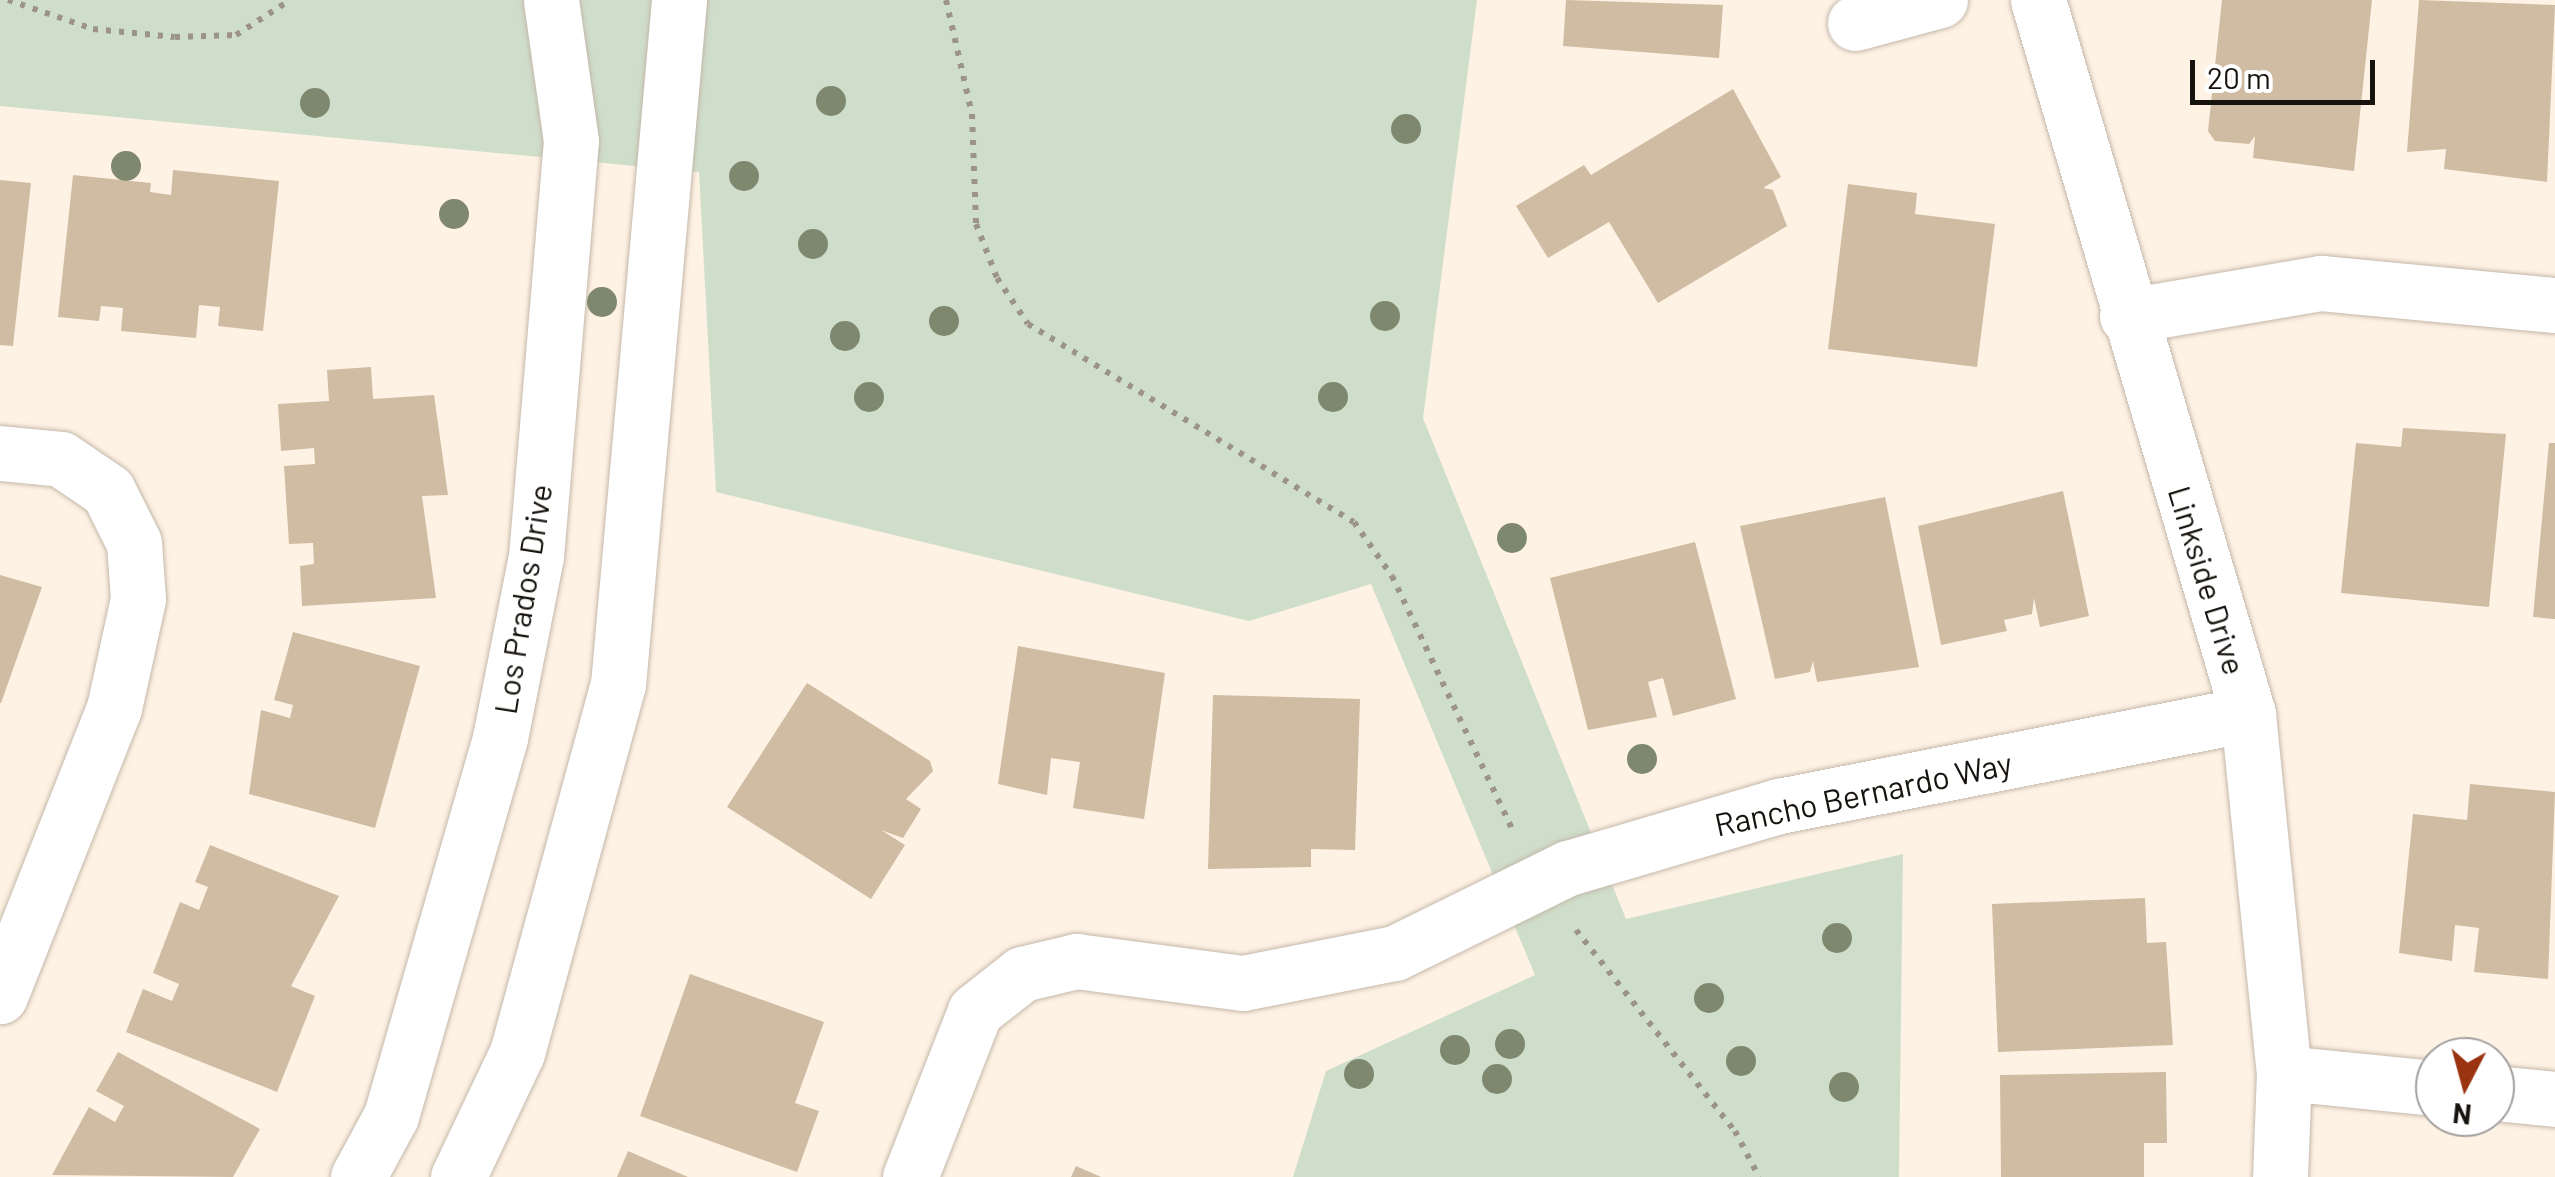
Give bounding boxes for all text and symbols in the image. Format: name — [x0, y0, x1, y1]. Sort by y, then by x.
scale bar — [2195, 40, 2380, 102]
text: 20 m — [2207, 59, 2271, 95]
street label: Los Prados Drive — [485, 481, 559, 717]
street label: Linkside Drive — [2161, 481, 2255, 679]
street label: Rancho Bernardo Way — [1711, 743, 2015, 843]
north arrow — [2415, 1037, 2515, 1137]
text: N — [2451, 1097, 2473, 1133]

